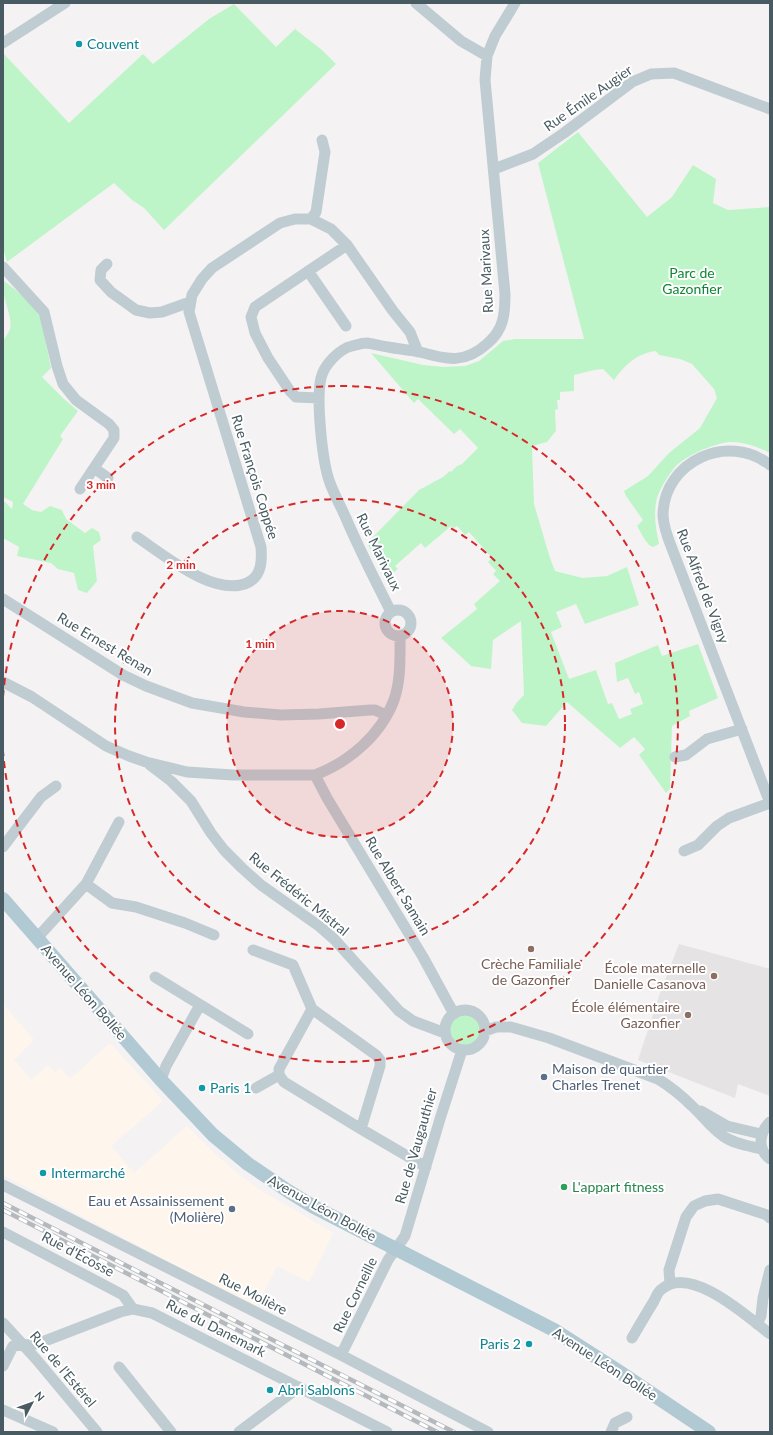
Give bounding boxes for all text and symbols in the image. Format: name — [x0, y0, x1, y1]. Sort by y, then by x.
place label: Couvent — [87, 35, 139, 52]
marker: Couvent — [74, 39, 84, 49]
street label: Rue Émile Augier — [540, 61, 635, 134]
street label: Rue Marivaux — [475, 228, 496, 314]
park label: Parc de Gazonfier — [662, 264, 722, 297]
street label: Rue François Coppée — [228, 412, 283, 541]
text: 3 min — [86, 477, 116, 492]
street label: Rue Marivaux — [353, 510, 406, 593]
street label: Rue Alfred de Vigny — [674, 526, 733, 646]
text: 2 min — [166, 557, 196, 572]
street label: Rue Ernest Renan — [54, 608, 156, 679]
text: 1 min — [245, 636, 275, 651]
centre of rings — [333, 717, 347, 731]
street label: Rue Albert Samain — [362, 833, 435, 938]
street label: Rue Frédéric Mistral — [246, 848, 353, 939]
street label: Avenue Léon Bollée — [38, 940, 131, 1043]
marker: Crèche Familiale de Gazonfier — [526, 944, 536, 954]
place label: Crèche Familiale de Gazonfier — [481, 955, 581, 988]
place label: École maternelle Danielle Casanova — [594, 959, 706, 992]
marker: École maternelle Danielle Casanova — [709, 971, 719, 981]
place label: École élémentaire Gazonfier — [571, 998, 680, 1031]
marker: École élémentaire Gazonfier — [683, 1010, 693, 1020]
place label: Maison de quartier Charles Trenet — [552, 1060, 668, 1093]
marker: Maison de quartier Charles Trenet — [539, 1072, 549, 1082]
place label: Paris 1 — [210, 1079, 251, 1096]
marker: Paris 1 — [197, 1083, 207, 1093]
street label: Rue de Vaugauthier — [391, 1086, 440, 1206]
place label: Intermarché — [51, 1164, 125, 1181]
marker: Intermarché — [38, 1168, 48, 1178]
street label: Avenue Léon Bollée — [265, 1171, 380, 1244]
place label: L'appart fitness — [572, 1178, 664, 1195]
marker: L'appart fitness — [559, 1182, 569, 1192]
place label: Eau et Assainissement (Molière) — [88, 1192, 224, 1225]
marker: Eau et Assainissement (Molière) — [227, 1204, 237, 1214]
street label: Rue d'Écosse — [39, 1227, 117, 1280]
street label: Rue Corneille — [329, 1254, 380, 1335]
street label: Rue Molière — [216, 1269, 290, 1318]
street label: Rue du Danemark — [163, 1295, 270, 1360]
street label: Avenue Léon Bollée — [550, 1323, 661, 1404]
street label: Rue de l'Estérel — [27, 1327, 100, 1410]
place label: Paris 2 — [480, 1335, 521, 1352]
marker: Paris 2 — [524, 1339, 534, 1349]
place label: Abri Sablons — [278, 1381, 355, 1398]
north arrow — [12, 1383, 52, 1423]
marker: Abri Sablons — [265, 1385, 275, 1395]
text: N — [32, 1389, 48, 1404]

